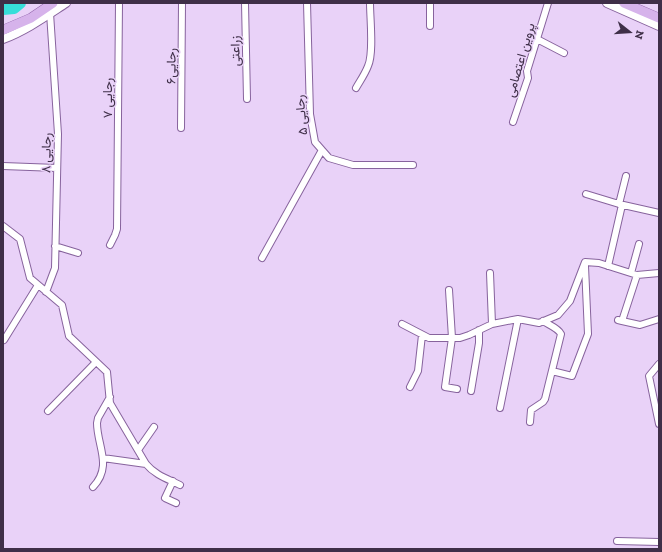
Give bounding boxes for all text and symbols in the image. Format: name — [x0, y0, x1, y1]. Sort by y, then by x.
north arrow — [610, 12, 650, 52]
street label: پروین اعتصامی — [502, 21, 540, 99]
text: N — [631, 29, 647, 41]
street label: زراعتی — [227, 35, 244, 66]
street label: رجایی۶ — [163, 48, 180, 84]
street label: رجایی ۷ — [100, 78, 116, 118]
street label: رجایی ۵ — [292, 94, 311, 136]
street label: رجایی ۸ — [38, 133, 55, 173]

